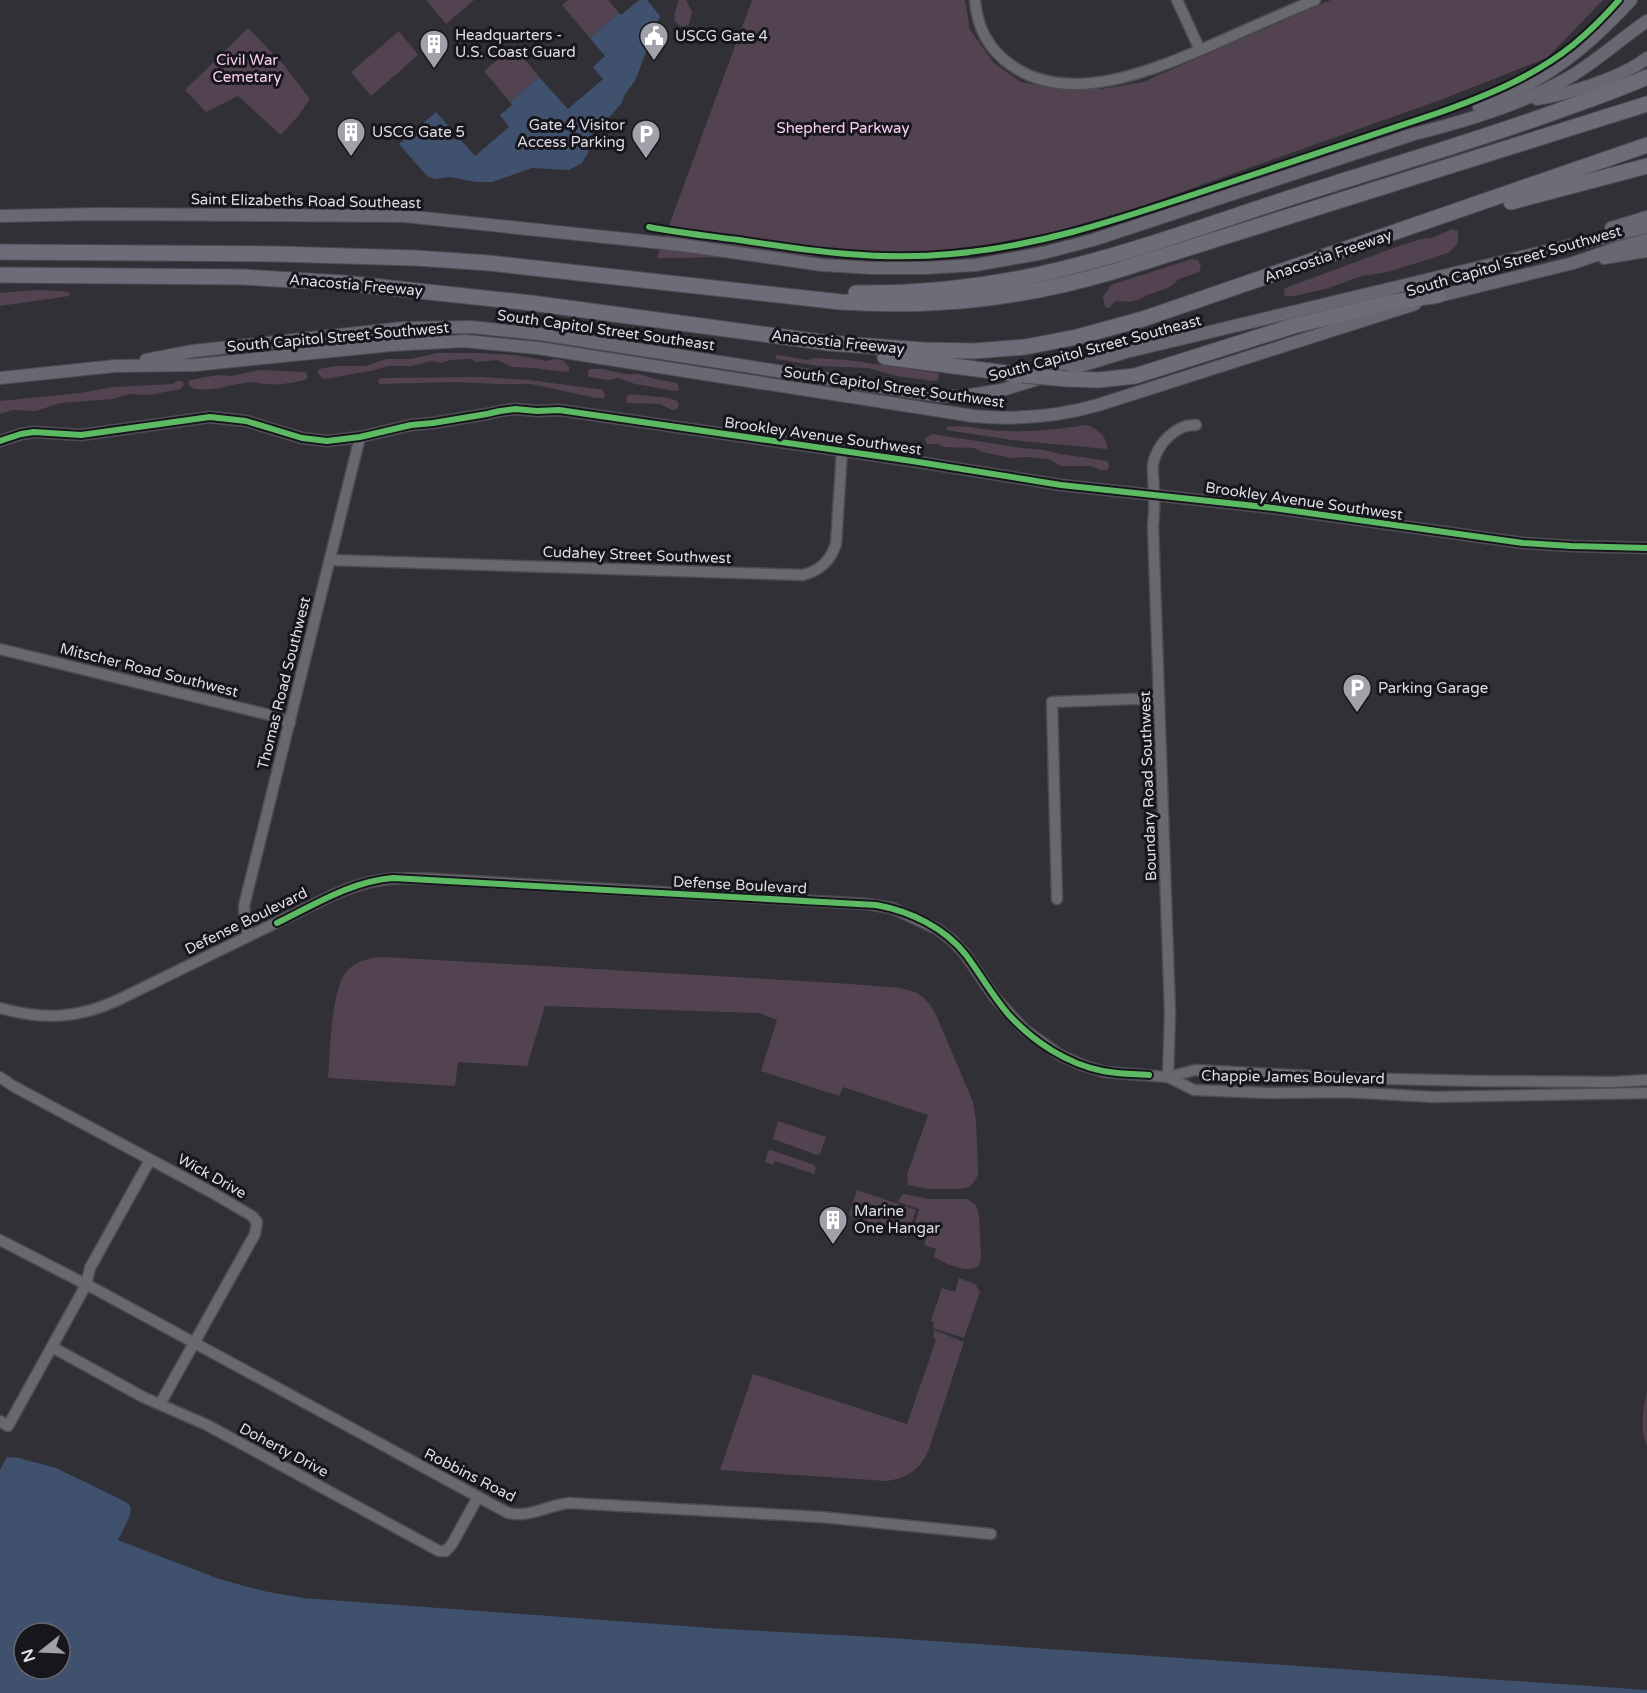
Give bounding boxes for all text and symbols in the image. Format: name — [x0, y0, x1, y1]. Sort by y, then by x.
public building icon: USCG Gate 4 — [638, 20, 670, 62]
place label: Headquarters - U.S. Coast Guard — [455, 26, 576, 61]
place label: USCG Gate 4 — [675, 27, 768, 45]
building icon: Headquarters - U.S. Coast Guard — [418, 28, 450, 70]
park label: Civil War Cemetary — [213, 51, 281, 86]
building icon: USCG Gate 5 — [335, 116, 367, 158]
place label: Gate 4 Visitor Access Parking — [517, 116, 625, 151]
parking icon: Gate 4 Visitor Access Parking — [630, 118, 662, 160]
park label: Shepherd Parkway — [777, 119, 909, 137]
place label: USCG Gate 5 — [372, 123, 465, 141]
street label: Saint Elizabeths Road Southeast — [191, 190, 422, 212]
street label: South Capitol Street Southwest — [1404, 222, 1624, 300]
street label: Anacostia Freeway — [1262, 226, 1394, 286]
street label: Anacostia Freeway — [289, 270, 423, 300]
street label: South Capitol Street Southeast — [496, 306, 716, 354]
street label: South Capitol Street Southeast — [987, 311, 1204, 385]
street label: South Capitol Street Southwest — [226, 318, 450, 356]
street label: Anacostia Freeway — [770, 326, 906, 358]
street label: South Capitol Street Southwest — [782, 363, 1006, 411]
street label: Brookley Avenue Southwest — [723, 413, 923, 459]
street label: Brookley Avenue Southwest — [1204, 478, 1404, 524]
street label: Cudahey Street Southwest — [542, 543, 732, 567]
street label: Thomas Road Southwest — [254, 594, 314, 771]
street label: Mitscher Road Southwest — [58, 639, 240, 701]
parking icon: Parking Garage — [1341, 672, 1373, 714]
place label: Parking Garage — [1378, 679, 1488, 697]
street label: Boundary Road Southwest — [1136, 690, 1160, 881]
street label: Defense Boulevard — [673, 873, 807, 897]
street label: Defense Boulevard — [182, 884, 310, 958]
street label: Chappie James Boulevard — [1201, 1066, 1385, 1088]
street label: Wick Drive — [175, 1150, 249, 1202]
place label: Marine One Hangar — [854, 1202, 940, 1237]
building icon: Marine One Hangar — [817, 1204, 849, 1246]
street label: Doherty Drive — [236, 1419, 332, 1481]
street label: Robbins Road — [421, 1444, 519, 1506]
north arrow — [12, 1621, 72, 1681]
text: N — [17, 1646, 40, 1665]

